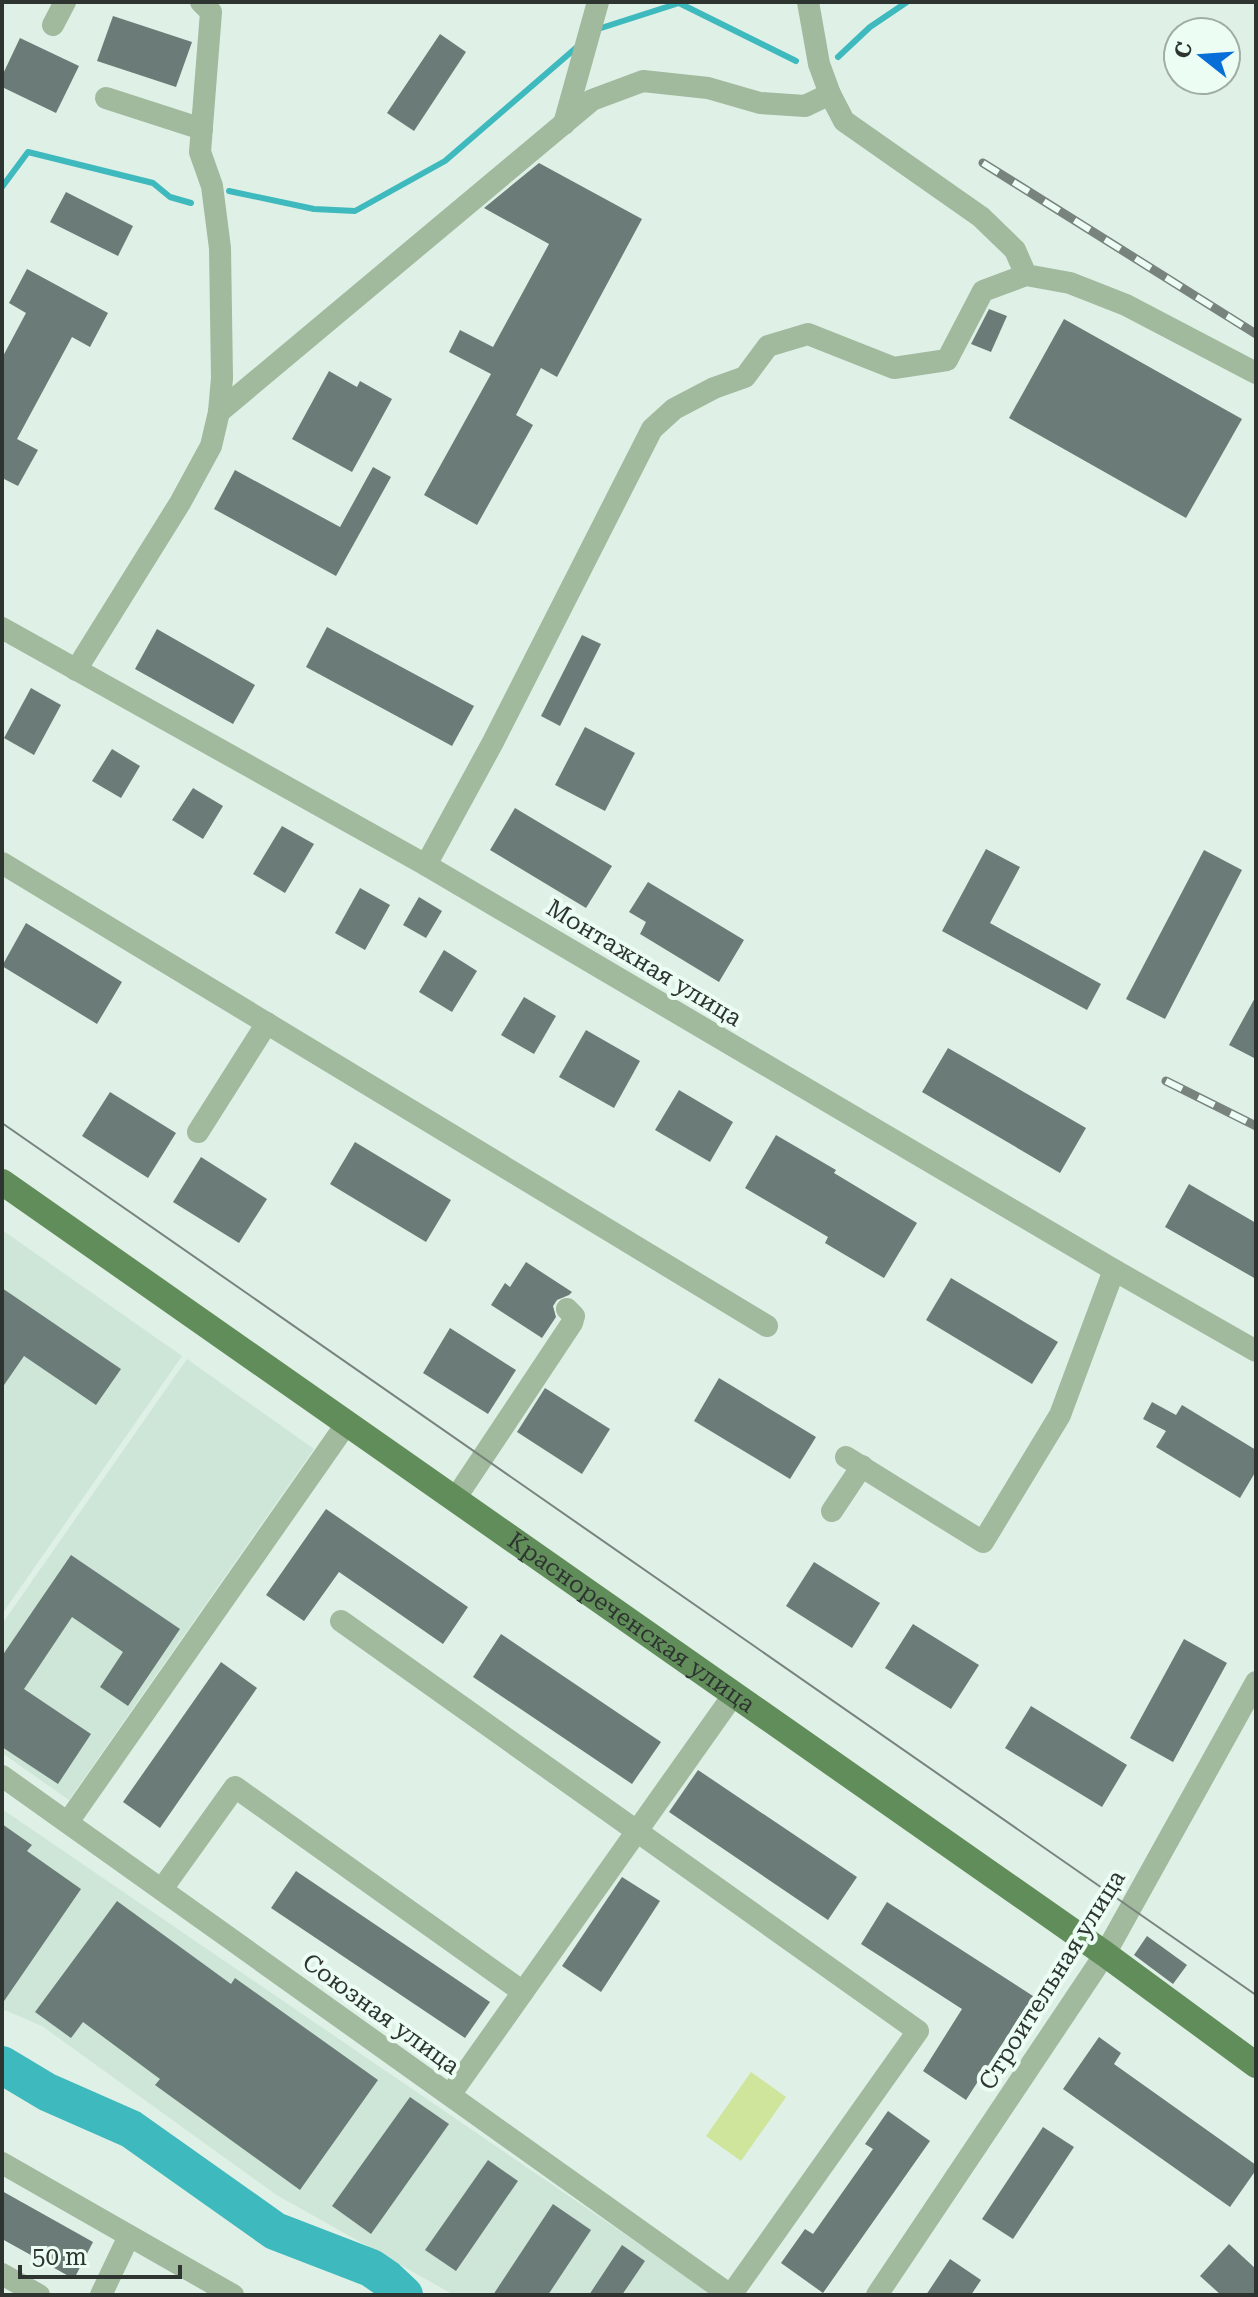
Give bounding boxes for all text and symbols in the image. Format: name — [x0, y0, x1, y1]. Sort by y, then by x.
north arrow — [1162, 16, 1242, 96]
text: С — [1169, 39, 1198, 61]
street label: Монтажная улица — [541, 894, 747, 1032]
street label: Краснореченская улица — [502, 1526, 760, 1719]
street label: Строительная улица — [973, 1865, 1131, 2095]
street label: Союзная улица — [297, 1948, 465, 2080]
scale bar — [20, 2229, 180, 2279]
text: 50 m — [32, 2243, 87, 2271]

